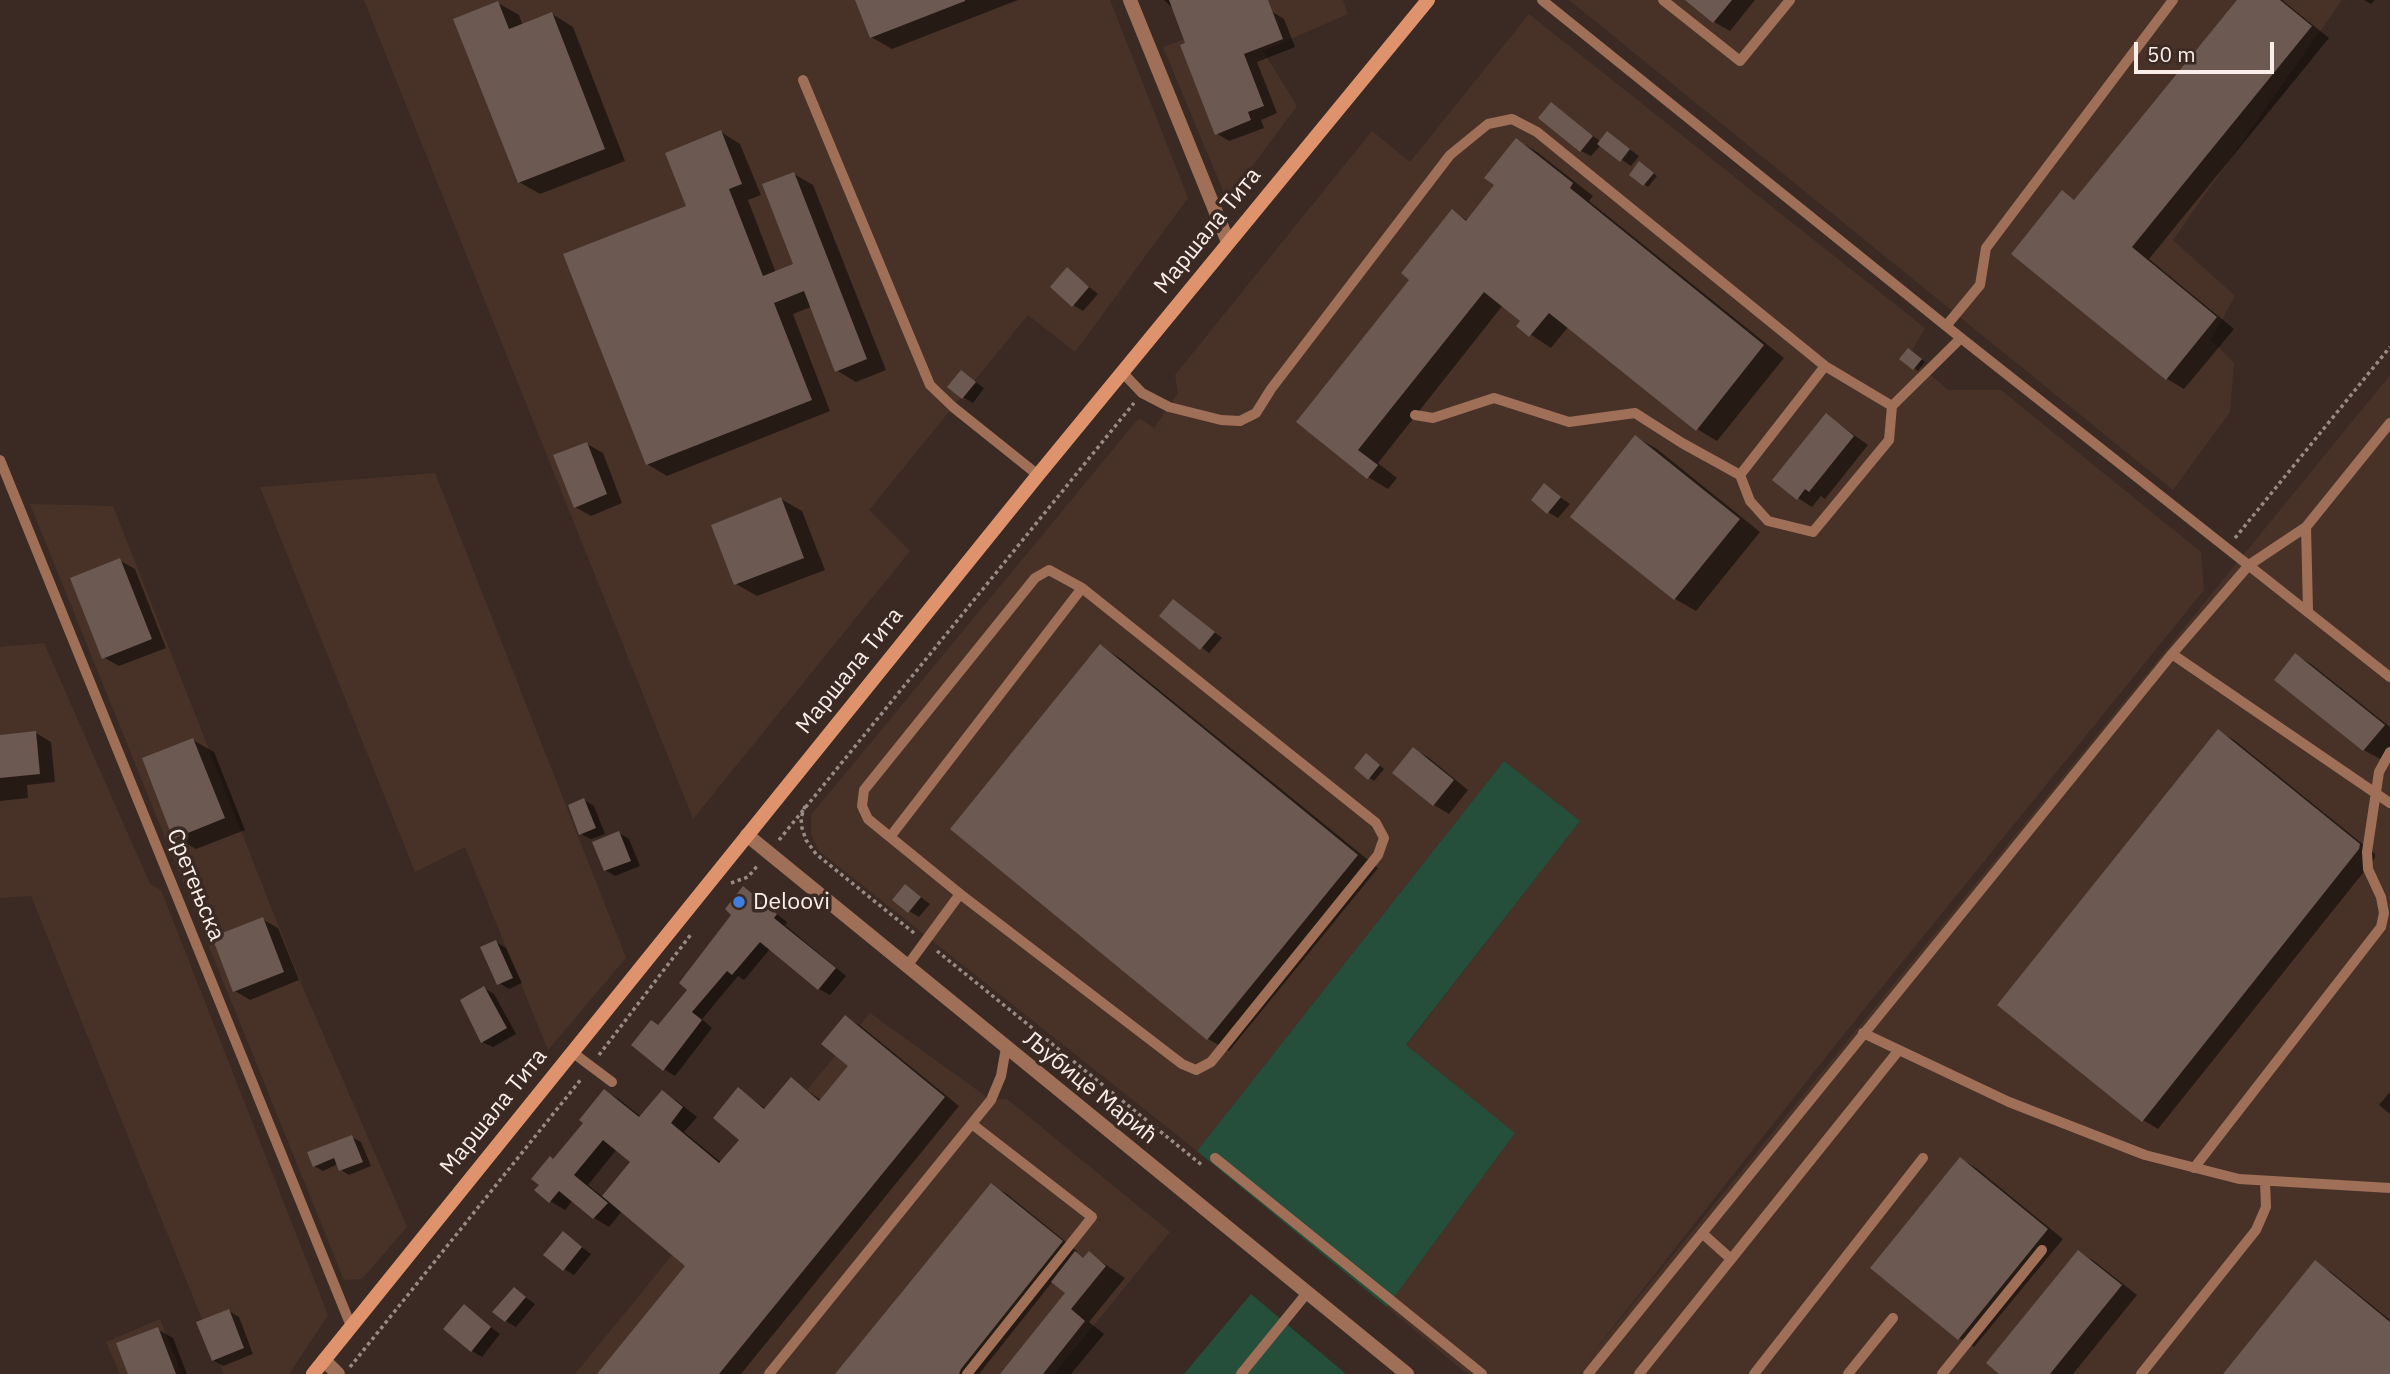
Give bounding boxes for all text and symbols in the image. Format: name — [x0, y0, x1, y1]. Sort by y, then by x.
scale bar — [2138, 28, 2278, 72]
text: 50 m — [2147, 40, 2196, 68]
street label: Маршала Тита — [1149, 162, 1267, 300]
street label: Маршала Тита — [791, 602, 909, 740]
street label: Сретењска — [160, 825, 230, 945]
place label: Deloovi — [753, 888, 830, 916]
marker: Deloovi — [731, 894, 747, 910]
street label: Љубице Марић — [1018, 1026, 1162, 1150]
street label: Маршала Тита — [435, 1043, 553, 1181]

